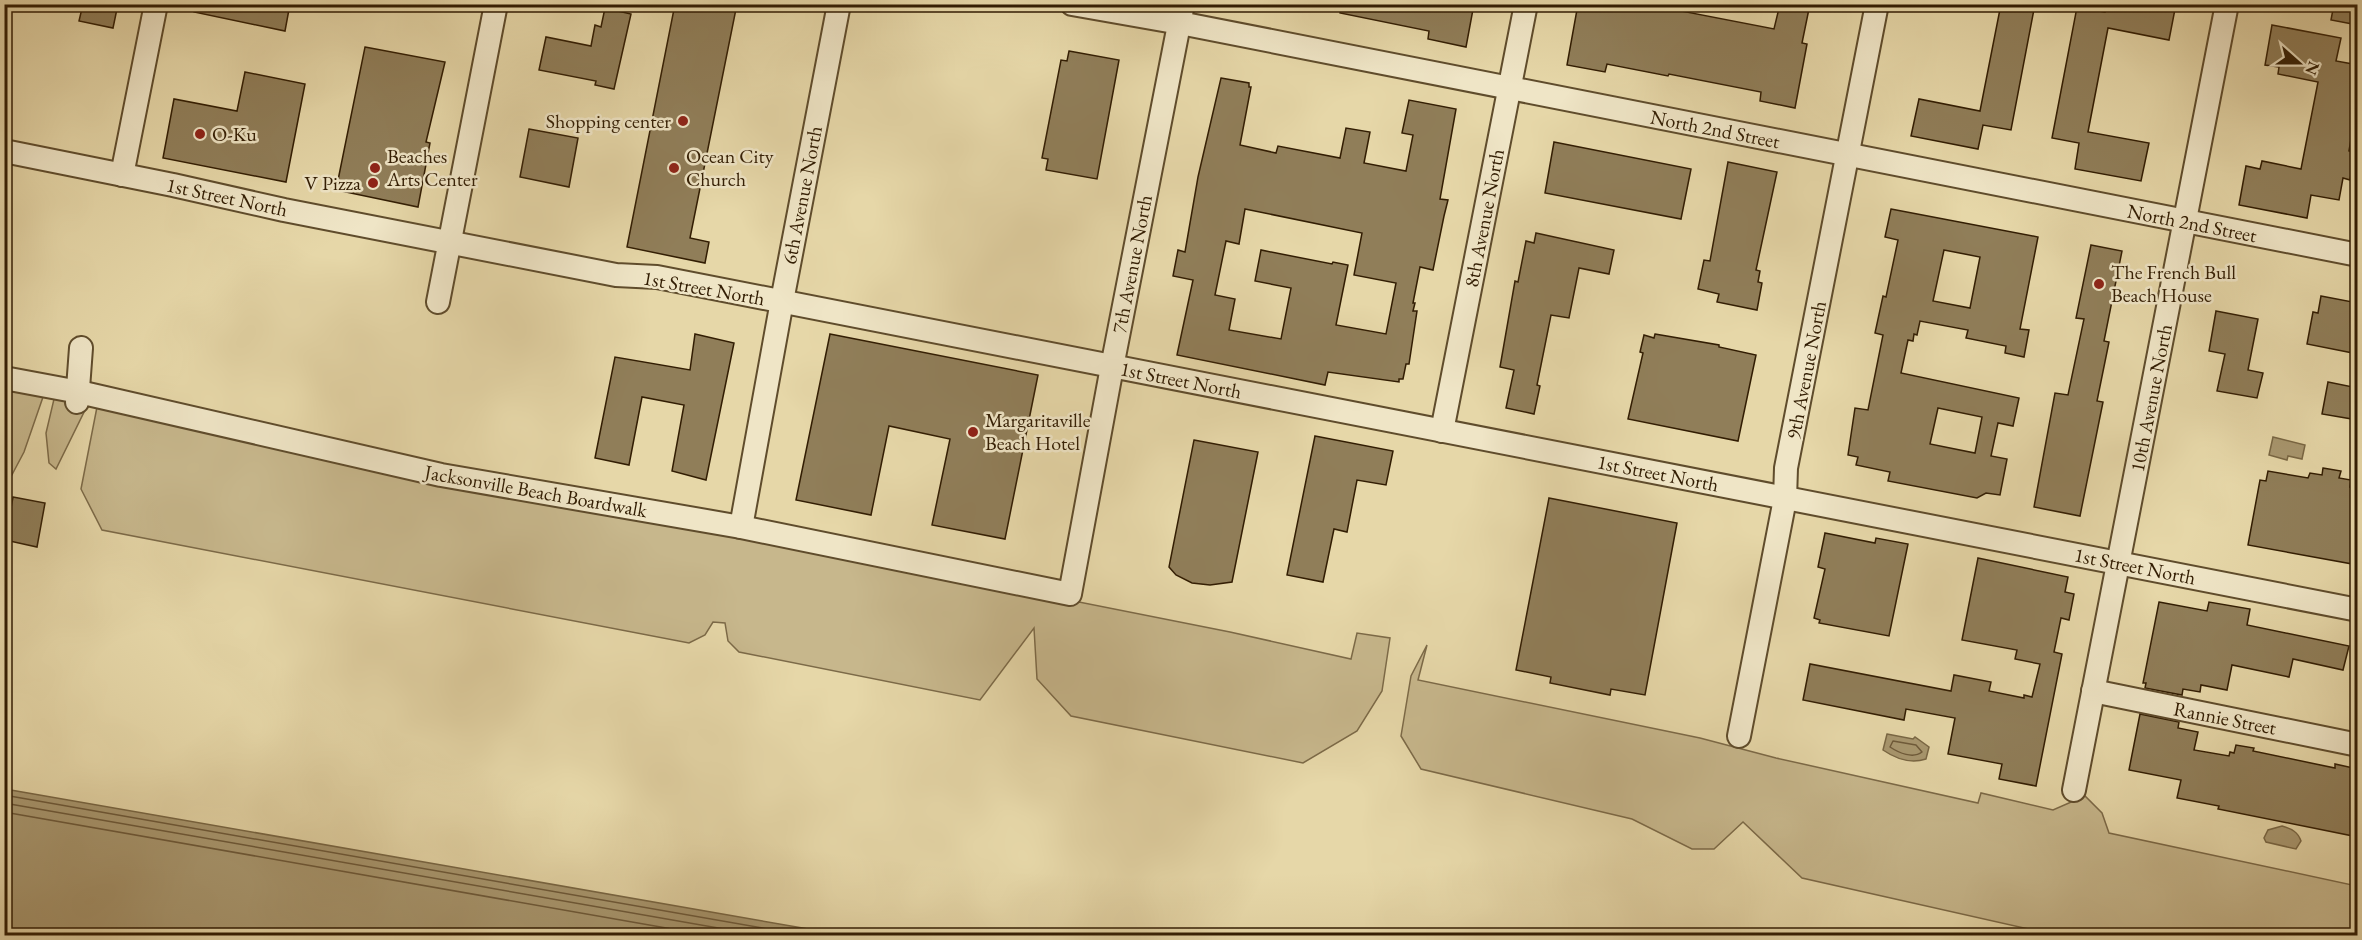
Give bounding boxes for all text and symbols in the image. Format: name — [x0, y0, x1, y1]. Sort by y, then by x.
north arrow — [2269, 33, 2329, 93]
text: N — [2300, 58, 2325, 78]
street label: North 2nd Street — [1648, 104, 1783, 154]
place label: Shopping center — [546, 108, 671, 134]
marker: Shopping center — [676, 114, 690, 128]
place label: O-Ku — [212, 121, 257, 147]
street label: 6th Avenue North — [776, 124, 828, 266]
marker: O-Ku — [193, 127, 207, 141]
place label: Beaches Arts Center — [386, 143, 478, 192]
place label: Ocean City Church — [686, 143, 774, 192]
street label: 8th Avenue North — [1458, 147, 1510, 289]
marker: Beaches Arts Center — [368, 161, 382, 175]
marker: Ocean City Church — [667, 161, 681, 175]
place label: V Pizza — [305, 170, 361, 196]
street label: 1st Street North — [164, 171, 290, 223]
marker: V Pizza — [366, 176, 380, 190]
street label: 7th Avenue North — [1106, 193, 1158, 335]
street label: North 2nd Street — [2125, 198, 2260, 248]
place label: The French Bull Beach House — [2111, 259, 2236, 308]
street label: 1st Street North — [641, 264, 767, 312]
marker: The French Bull Beach House — [2092, 277, 2106, 291]
street label: 9th Avenue North — [1780, 299, 1832, 441]
street label: 10th Avenue North — [2124, 322, 2178, 474]
street label: 1st Street North — [1118, 355, 1244, 405]
place label: Margaritaville Beach Hotel — [985, 407, 1091, 456]
marker: Margaritaville Beach Hotel — [966, 425, 980, 439]
street label: 1st Street North — [1595, 448, 1721, 498]
street label: Jacksonville Beach Boardwalk — [421, 458, 650, 523]
street label: 1st Street North — [2072, 541, 2198, 591]
street label: Rannie Street — [2171, 695, 2279, 741]

